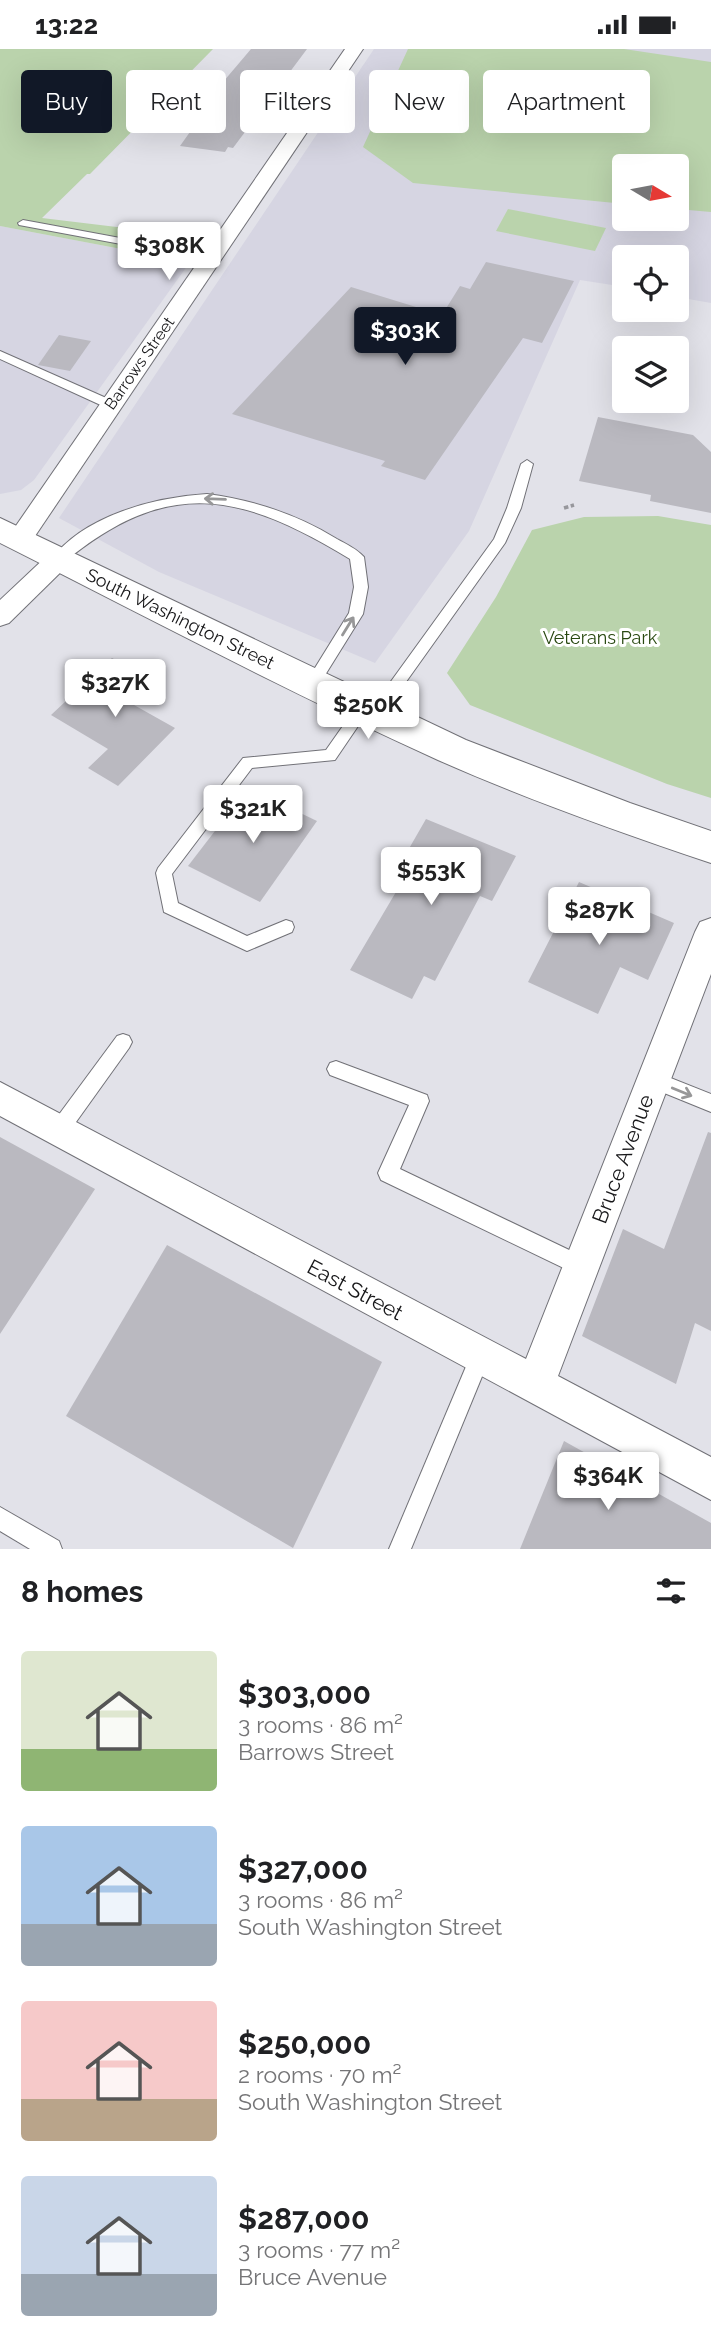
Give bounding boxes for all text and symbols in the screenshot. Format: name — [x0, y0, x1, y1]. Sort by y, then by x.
text: 13:22 — [35, 10, 98, 40]
chip: Buy — [21, 70, 112, 133]
chip: Rent — [126, 70, 226, 133]
chip: Filters — [240, 70, 355, 133]
chip: New — [369, 70, 469, 133]
chip: Apartment — [483, 70, 650, 133]
north arrow — [612, 154, 690, 231]
map controls — [612, 154, 689, 413]
pin: $308K — [120, 223, 218, 282]
text: $308K — [134, 231, 204, 258]
button: locate — [612, 245, 689, 322]
pin: $303K — [356, 307, 454, 367]
street label: Barrows Street — [100, 313, 179, 413]
text: $303K — [370, 316, 440, 343]
button: layers — [612, 336, 689, 413]
one-way arrow — [204, 492, 227, 506]
street label: South Washington Street — [83, 564, 278, 673]
one-way arrow — [341, 617, 356, 636]
park label: Veterans Park — [543, 627, 658, 648]
pin: $327K — [66, 659, 164, 719]
text: $327K — [81, 668, 149, 695]
pin: $250K — [319, 681, 417, 741]
text: $250K — [333, 690, 403, 717]
pin: $321K — [204, 785, 302, 845]
text: $321K — [219, 794, 287, 821]
pin: $553K — [382, 847, 480, 907]
text: $553K — [397, 856, 465, 883]
pin: $287K — [550, 887, 648, 947]
text: $287K — [564, 896, 634, 923]
one-way arrow — [671, 1086, 693, 1099]
street label: Bruce Avenue — [586, 1091, 659, 1227]
street label: East Street — [303, 1254, 407, 1325]
pin: $364K — [559, 1453, 657, 1512]
text: $364K — [573, 1461, 643, 1488]
icon: filters — [652, 1572, 690, 1610]
text: 8 homes — [21, 1574, 143, 1609]
text: $303,000 — [238, 1676, 371, 1711]
icon: home — [77, 1679, 161, 1763]
text: 3 rooms · 86 m² — [238, 1711, 403, 1738]
text: Barrows Street — [238, 1738, 394, 1765]
text: $327,000 — [238, 1851, 368, 1886]
icon: home — [77, 1854, 161, 1938]
text: 3 rooms · 86 m² — [238, 1886, 403, 1913]
text: South Washington Street — [238, 1913, 502, 1940]
text: $250,000 — [238, 2026, 371, 2061]
icon: home — [77, 2029, 161, 2113]
text: 2 rooms · 70 m² — [238, 2061, 401, 2088]
text: South Washington Street — [238, 2088, 502, 2115]
text: $287,000 — [238, 2201, 369, 2236]
icon: home — [77, 2204, 161, 2288]
text: 3 rooms · 77 m² — [238, 2236, 400, 2263]
text: Bruce Avenue — [238, 2263, 387, 2290]

